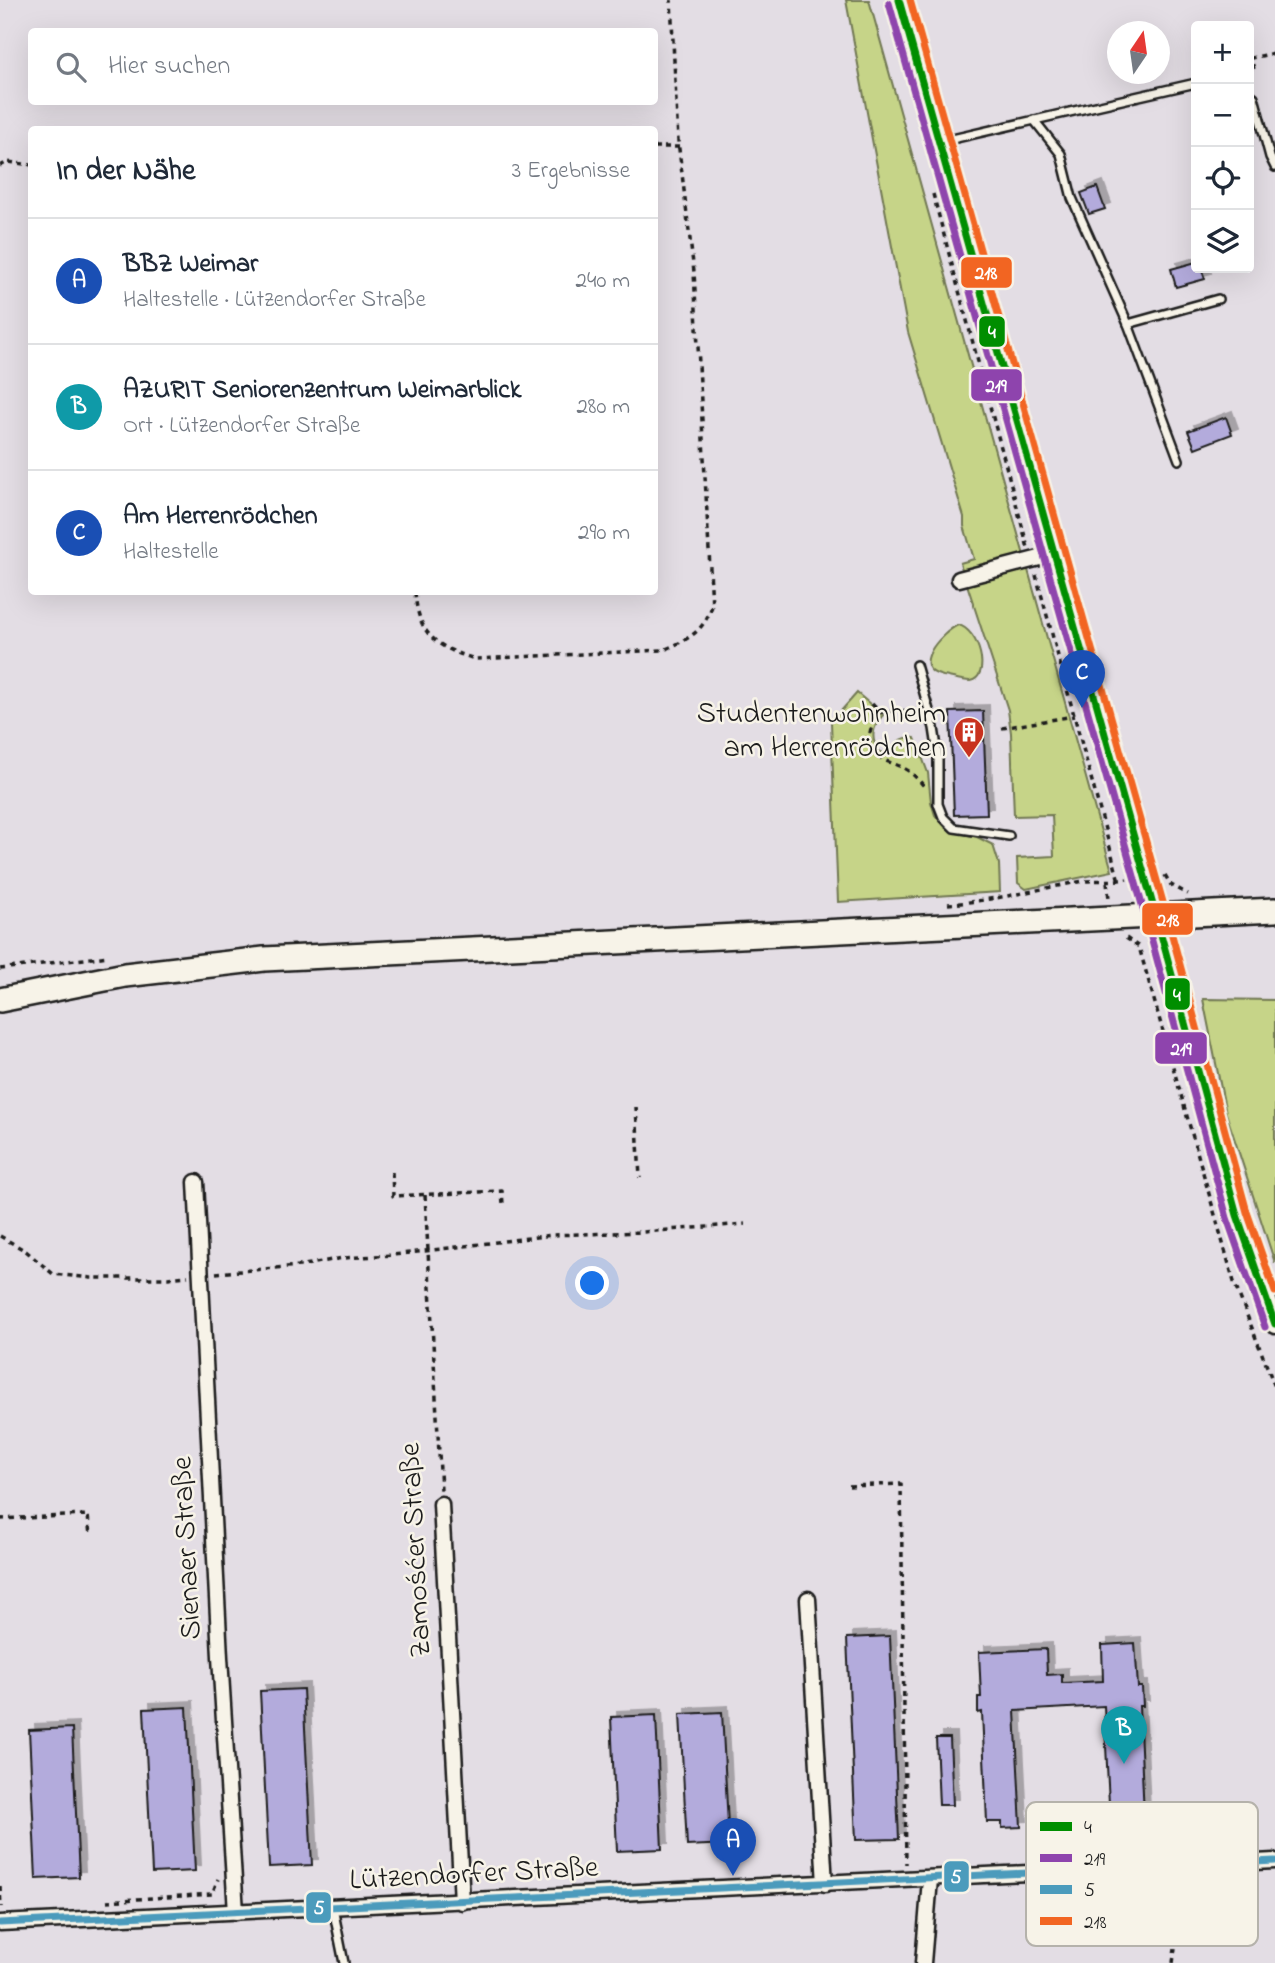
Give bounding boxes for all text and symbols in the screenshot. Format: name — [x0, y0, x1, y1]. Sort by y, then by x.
north arrow — [1107, 21, 1170, 84]
map controls — [1191, 21, 1254, 273]
button: + — [1191, 21, 1254, 84]
search box — [28, 28, 658, 105]
icon: search — [52, 48, 90, 86]
text: Hier suchen — [108, 48, 230, 86]
button: − — [1191, 84, 1254, 147]
button: locate — [1191, 147, 1254, 210]
text: In der Nähe — [56, 150, 196, 194]
text: 3 Ergebnisse — [512, 155, 630, 188]
button: layers — [1191, 210, 1254, 273]
text: BBZ Weimar — [123, 246, 258, 284]
line badge: 218 — [960, 256, 1013, 289]
text: 218 — [974, 261, 997, 288]
text: A — [72, 265, 86, 298]
text: 240 m — [576, 265, 630, 298]
text: Haltestelle · Lützendorfer Straße — [123, 284, 426, 317]
line badge: 4 — [978, 315, 1006, 348]
text: 4 — [988, 320, 996, 347]
line badge: 219 — [970, 368, 1023, 402]
text: AZURIT Seniorenzentrum Weimarblick — [123, 372, 521, 410]
text: 219 — [984, 374, 1007, 401]
text: B — [71, 391, 87, 424]
text: 280 m — [576, 391, 630, 424]
text: Ort · Lützendorfer Straße — [123, 410, 360, 443]
text: Am Herrenrödchen — [123, 498, 318, 536]
text: C — [73, 517, 85, 550]
text: 290 m — [578, 517, 630, 550]
text: Haltestelle — [123, 536, 218, 569]
pin: C — [1059, 650, 1105, 708]
place label: Studentenwohnheim am Herrenrödchen — [697, 693, 946, 771]
building icon: Studentenwohnheim am Herrenrödchen — [952, 715, 986, 759]
line badge: 218 — [1141, 902, 1194, 936]
text: 218 — [1156, 908, 1179, 935]
line badge: 4 — [1164, 977, 1191, 1011]
text: 4 — [1173, 983, 1181, 1010]
line badge: 219 — [1154, 1031, 1208, 1065]
text: 219 — [1169, 1037, 1192, 1064]
your location — [575, 1266, 609, 1300]
street label: Zamośćer Straße — [389, 1441, 445, 1658]
street label: Sienaer Straße — [161, 1455, 215, 1641]
pin: B — [1101, 1706, 1147, 1764]
legend — [1026, 1802, 1258, 1946]
text: 4 — [1084, 1815, 1092, 1842]
pin: A — [710, 1818, 756, 1876]
street label: Lützendorfer Straße — [349, 1846, 600, 1903]
text: 219 — [1084, 1847, 1105, 1874]
line badge: 5 — [943, 1860, 970, 1893]
text: 5 — [951, 1865, 962, 1892]
text: 5 — [1084, 1878, 1095, 1905]
line badge: 5 — [305, 1891, 332, 1924]
text: 5 — [314, 1896, 325, 1923]
text: 218 — [1084, 1910, 1107, 1937]

